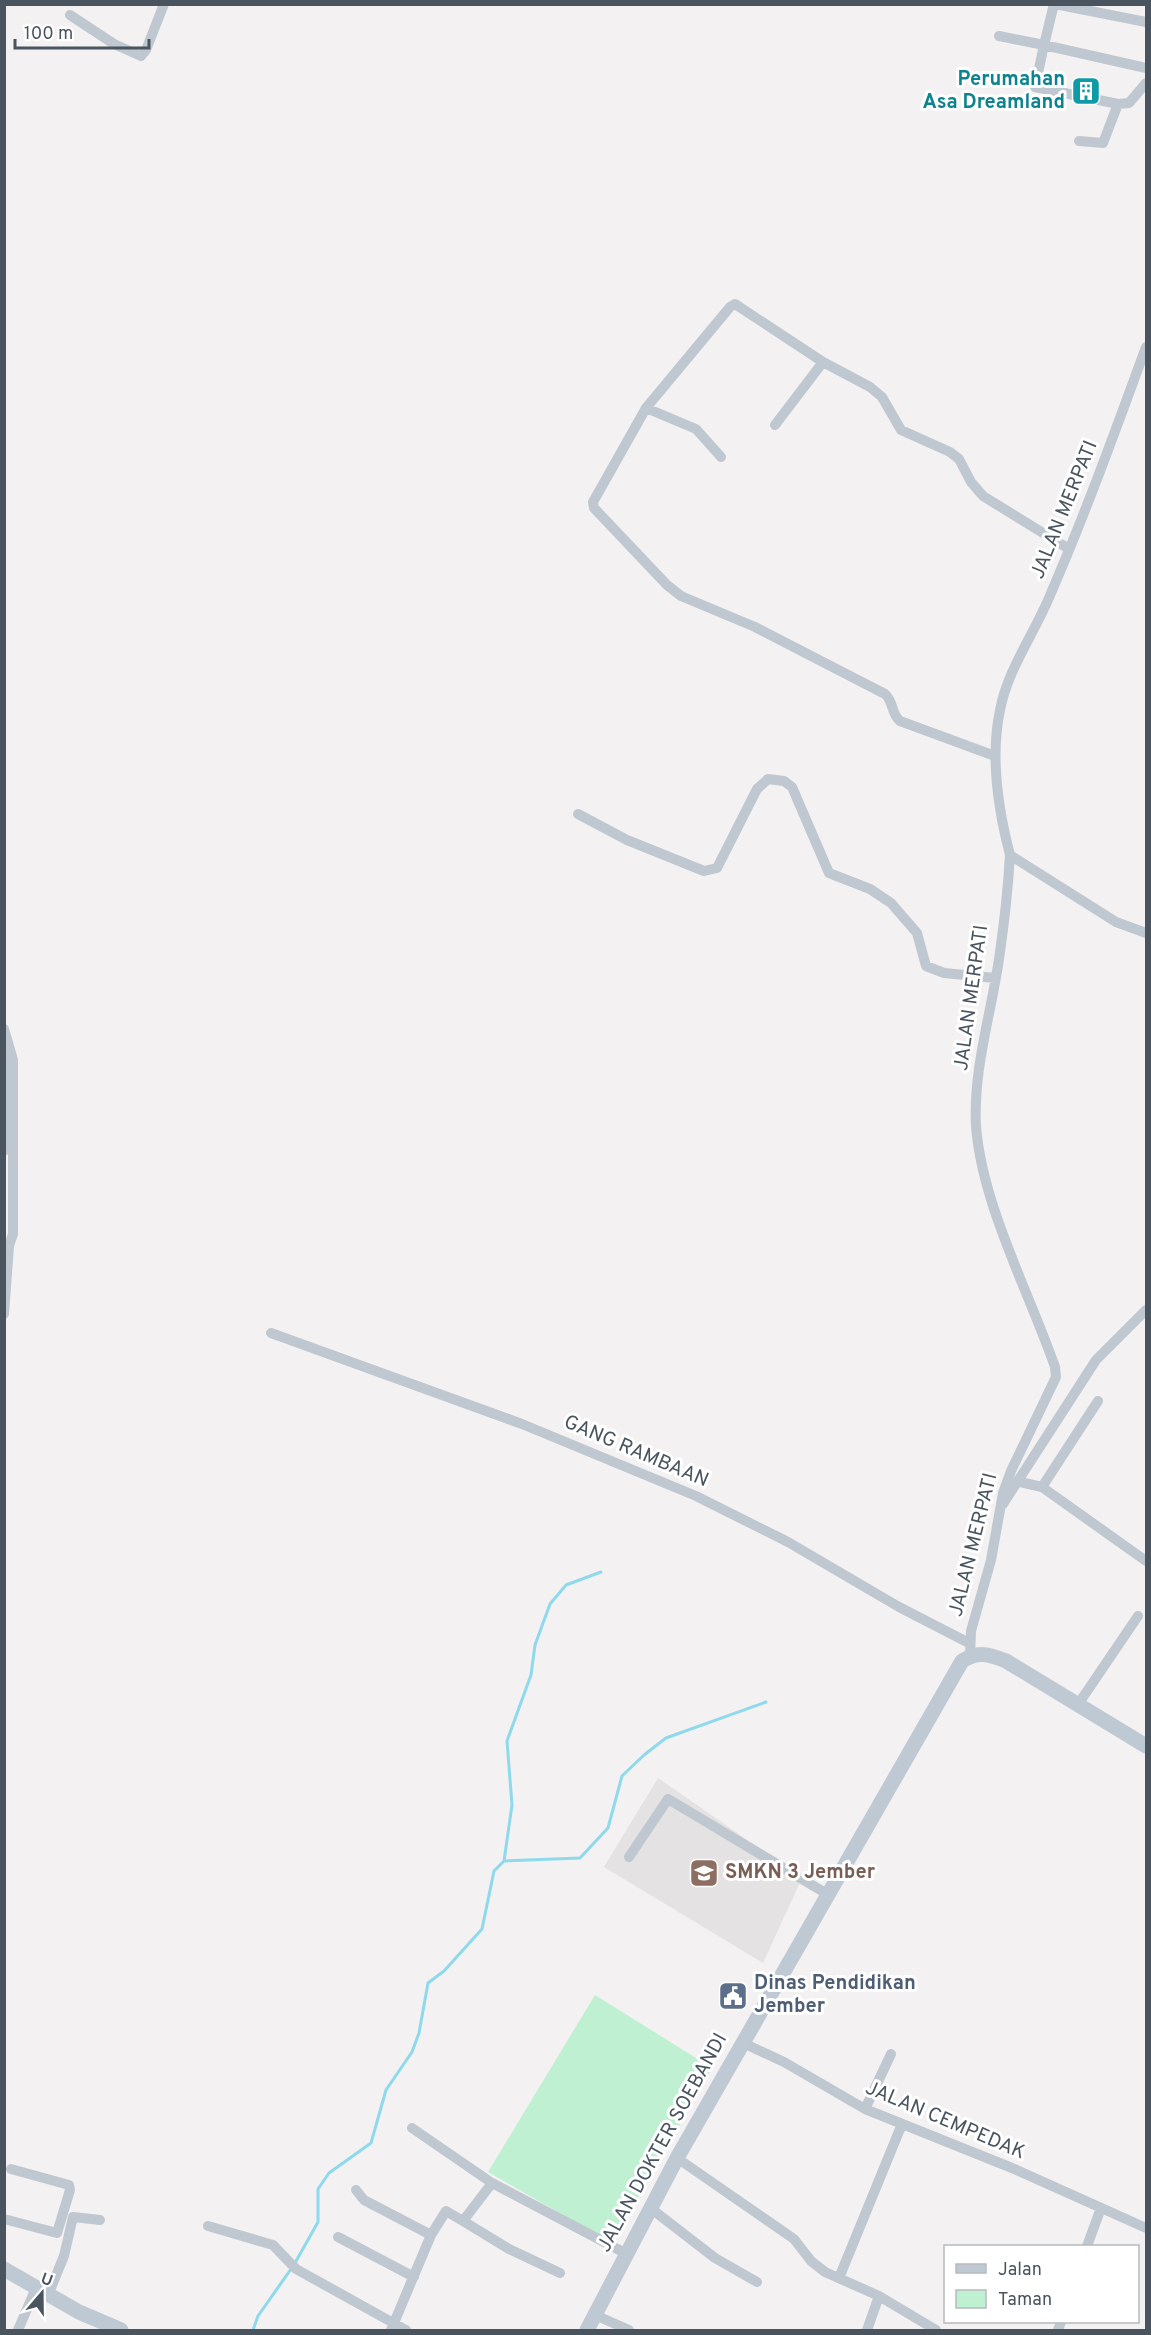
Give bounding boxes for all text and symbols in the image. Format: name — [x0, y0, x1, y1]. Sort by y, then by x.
scale bar — [15, 12, 148, 50]
text: 100 m — [24, 23, 73, 46]
place label: Perumahan Asa Dreamland — [923, 67, 1065, 116]
building icon: Perumahan Asa Dreamland — [1070, 75, 1102, 107]
street label: JALAN MERPATI — [1025, 437, 1105, 583]
street label: JALAN MERPATI — [949, 923, 995, 1073]
street label: GANG RAMBAAN — [560, 1410, 712, 1494]
street label: JALAN MERPATI — [944, 1470, 1004, 1620]
school or university icon: SMKN 3 Jember — [688, 1857, 720, 1889]
place label: SMKN 3 Jember — [725, 1860, 876, 1886]
place label: Dinas Pendidikan Jember — [754, 1971, 916, 2020]
public building icon: Dinas Pendidikan Jember — [717, 1980, 749, 2012]
street label: JALAN DOKTER SOEBANDI — [592, 2029, 734, 2257]
street label: JALAN CEMPEDAK — [861, 2076, 1029, 2166]
legend — [944, 2245, 1139, 2323]
text: Jalan — [998, 2259, 1042, 2282]
north arrow — [12, 2263, 72, 2323]
text: U — [38, 2269, 55, 2292]
text: Taman — [998, 2289, 1052, 2312]

